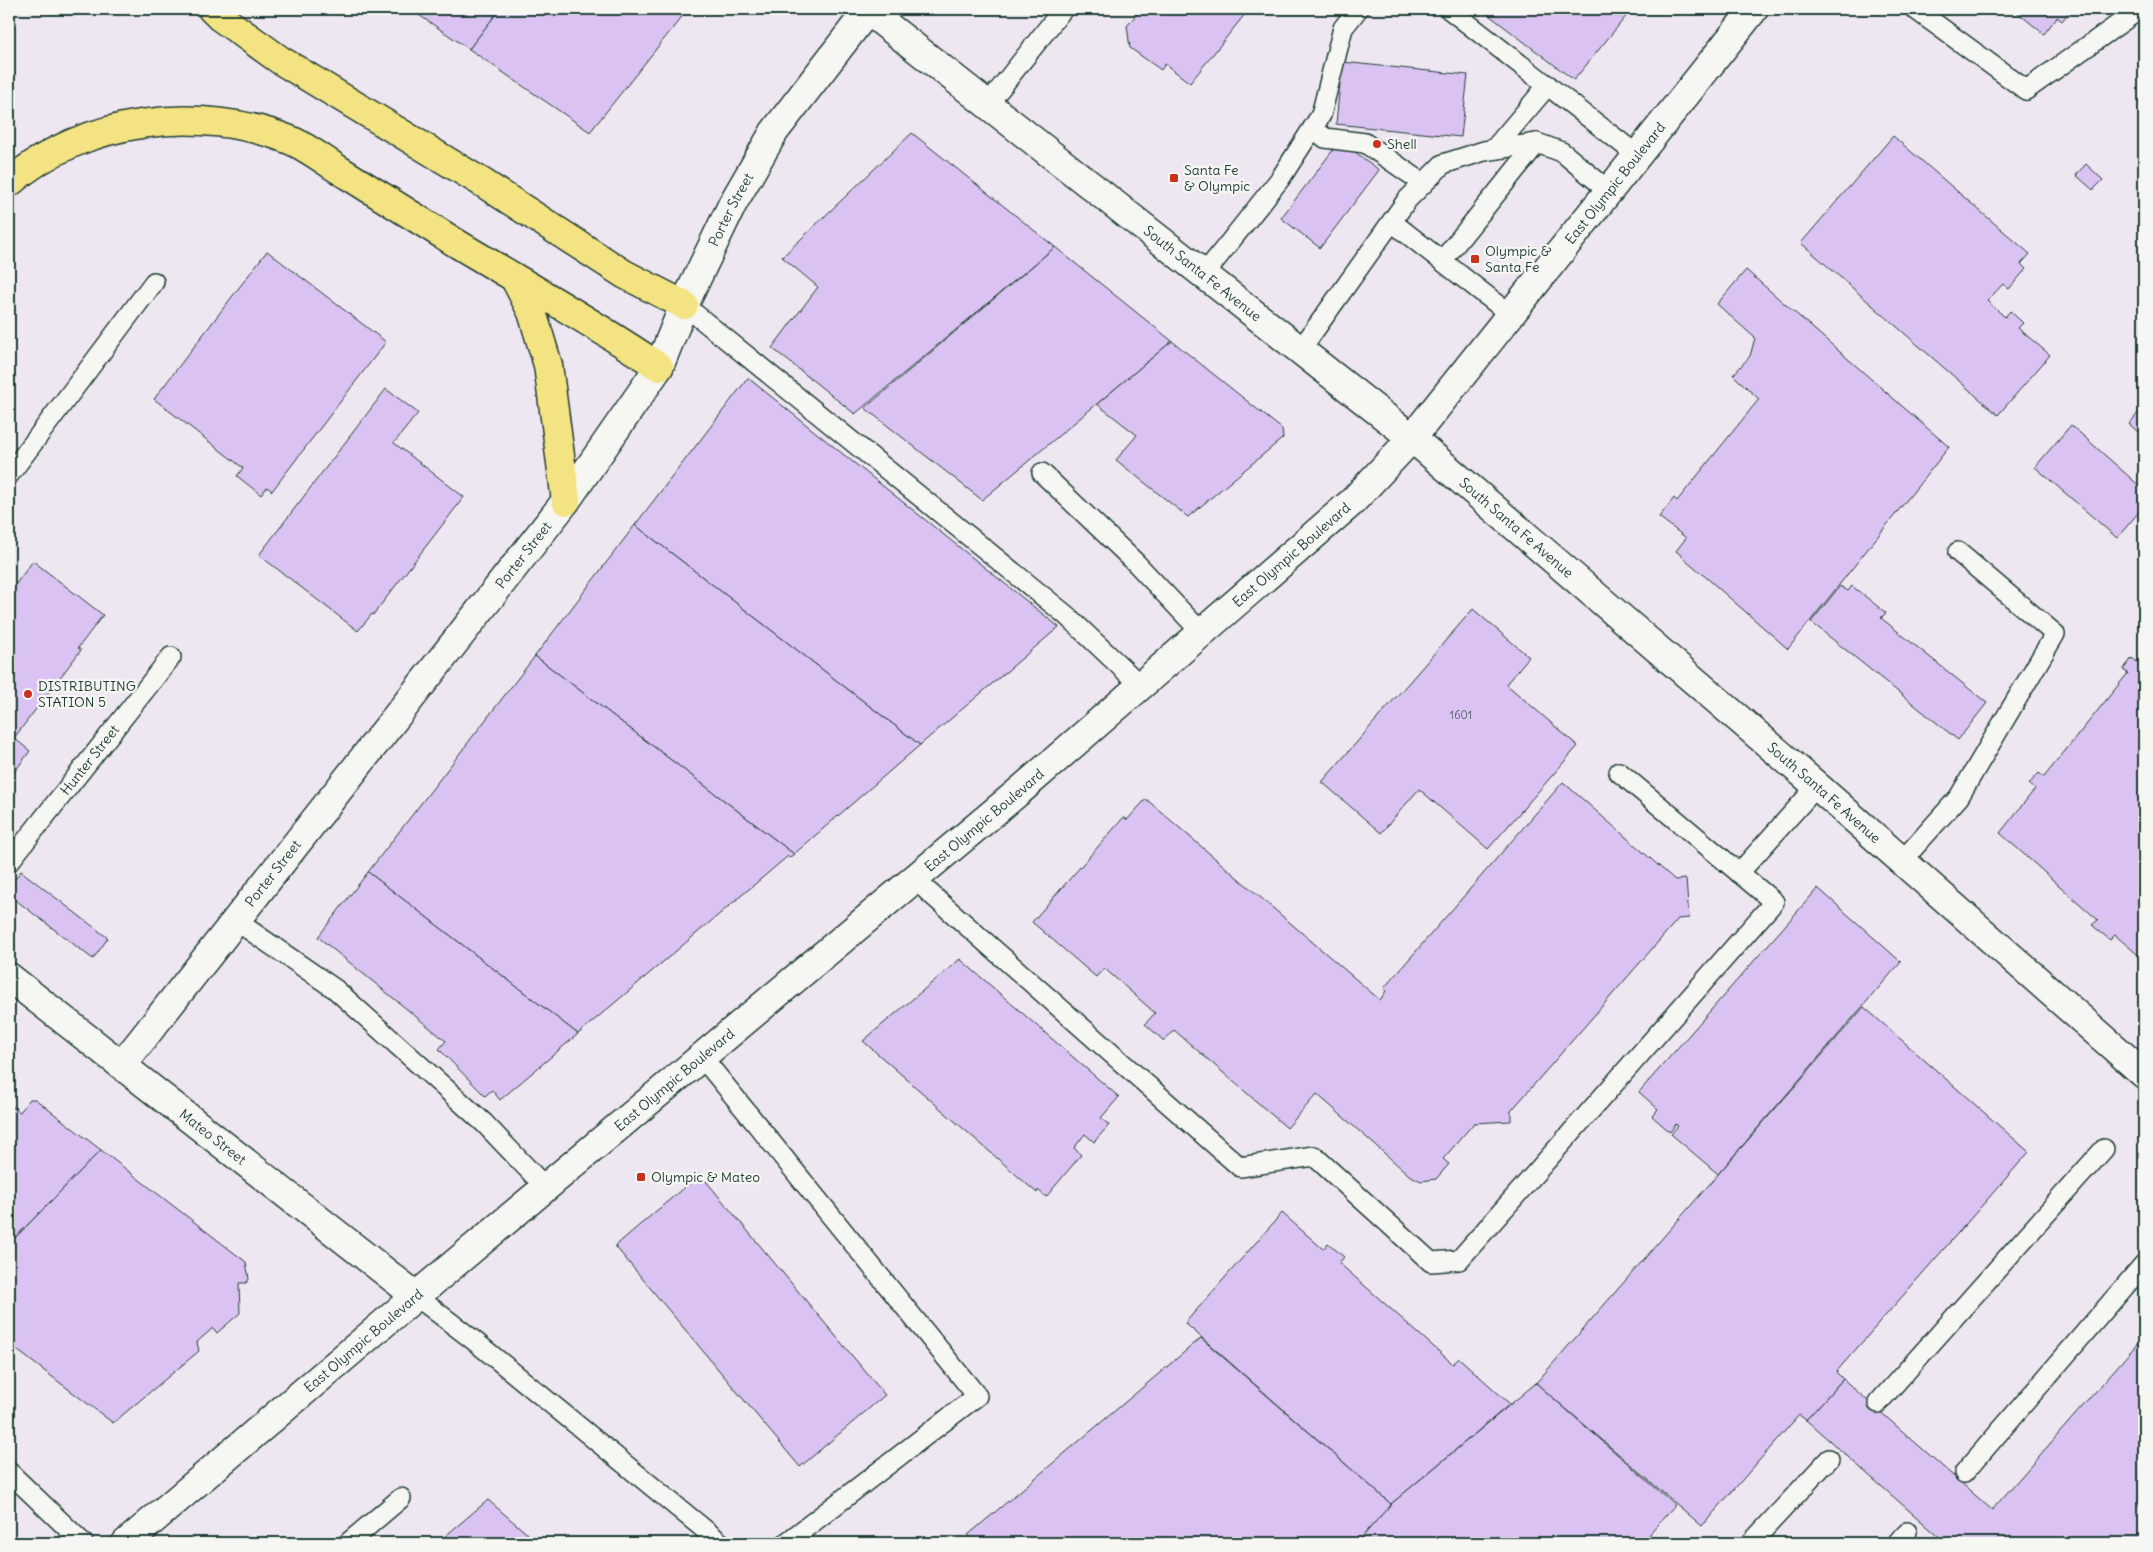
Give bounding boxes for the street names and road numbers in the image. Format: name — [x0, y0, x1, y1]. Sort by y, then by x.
street label: East Olympic Boulevard — [1561, 119, 1669, 248]
street label: Porter Street — [705, 169, 758, 249]
street label: South Santa Fe Avenue — [1140, 222, 1265, 325]
street label: South Santa Fe Avenue — [1456, 474, 1577, 582]
street label: East Olympic Boulevard — [1229, 498, 1354, 611]
street label: Porter Street — [492, 518, 556, 592]
street label: Hunter Street — [56, 721, 123, 799]
street label: South Santa Fe Avenue — [1764, 738, 1885, 847]
street label: East Olympic Boulevard — [921, 765, 1048, 876]
street label: Porter Street — [241, 836, 305, 910]
street label: East Olympic Boulevard — [611, 1024, 738, 1135]
street label: Mateo Street — [176, 1105, 250, 1169]
street label: East Olympic Boulevard — [300, 1285, 427, 1396]

